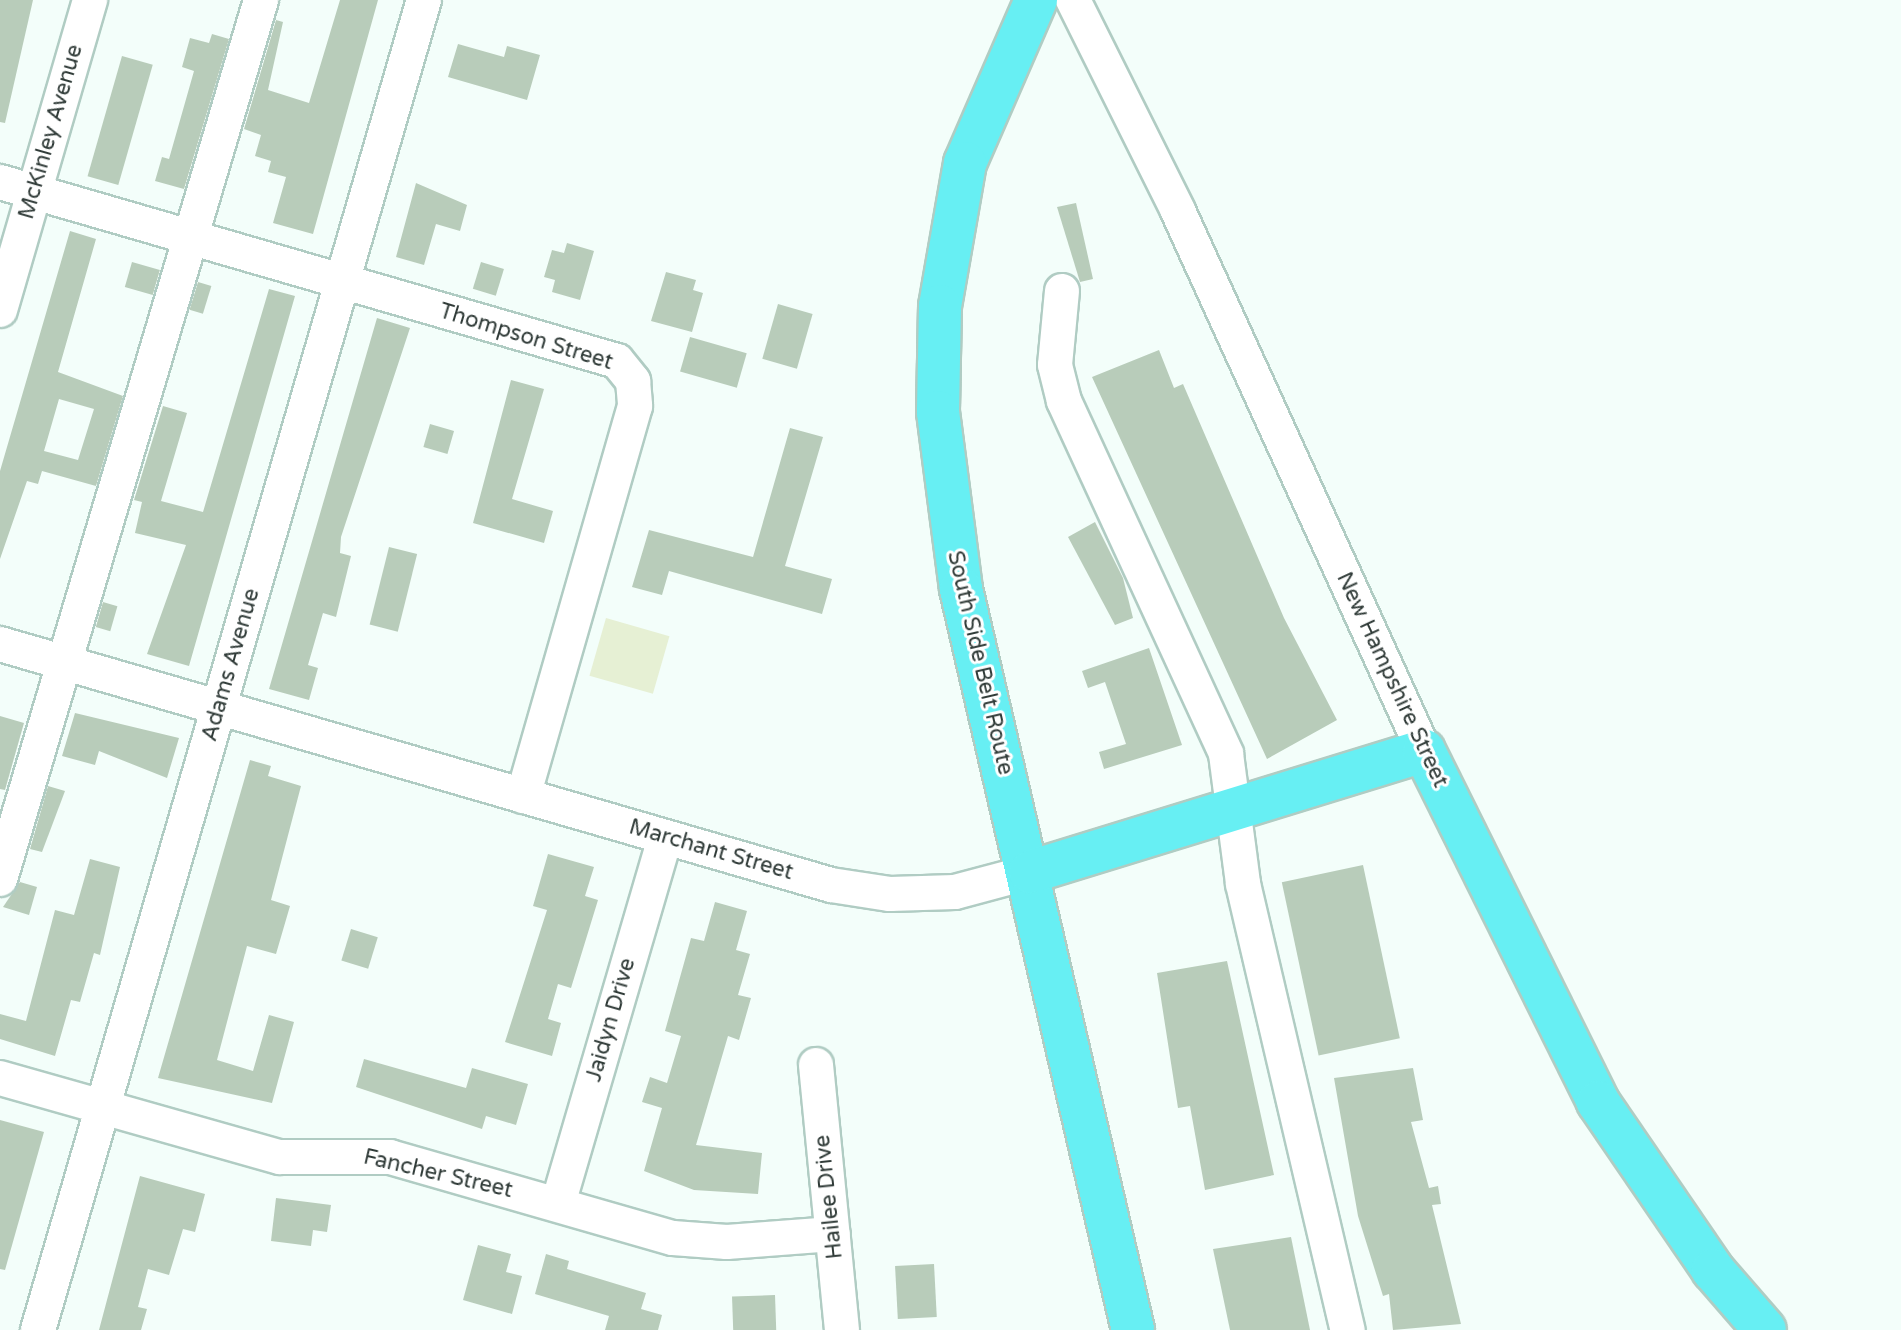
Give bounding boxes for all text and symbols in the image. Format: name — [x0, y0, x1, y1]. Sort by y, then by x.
street label: McKinley Avenue — [13, 42, 89, 222]
street label: Thompson Street — [436, 298, 616, 376]
street label: South Side Belt Route — [941, 548, 1019, 778]
street label: New Hampshire Street — [1330, 568, 1454, 792]
street label: Adams Avenue — [197, 586, 265, 744]
street label: Marchant Street — [626, 814, 796, 886]
street label: Jaidyn Drive — [581, 955, 641, 1085]
street label: Hailee Drive — [809, 1134, 849, 1260]
street label: Fancher Street — [361, 1144, 515, 1204]

